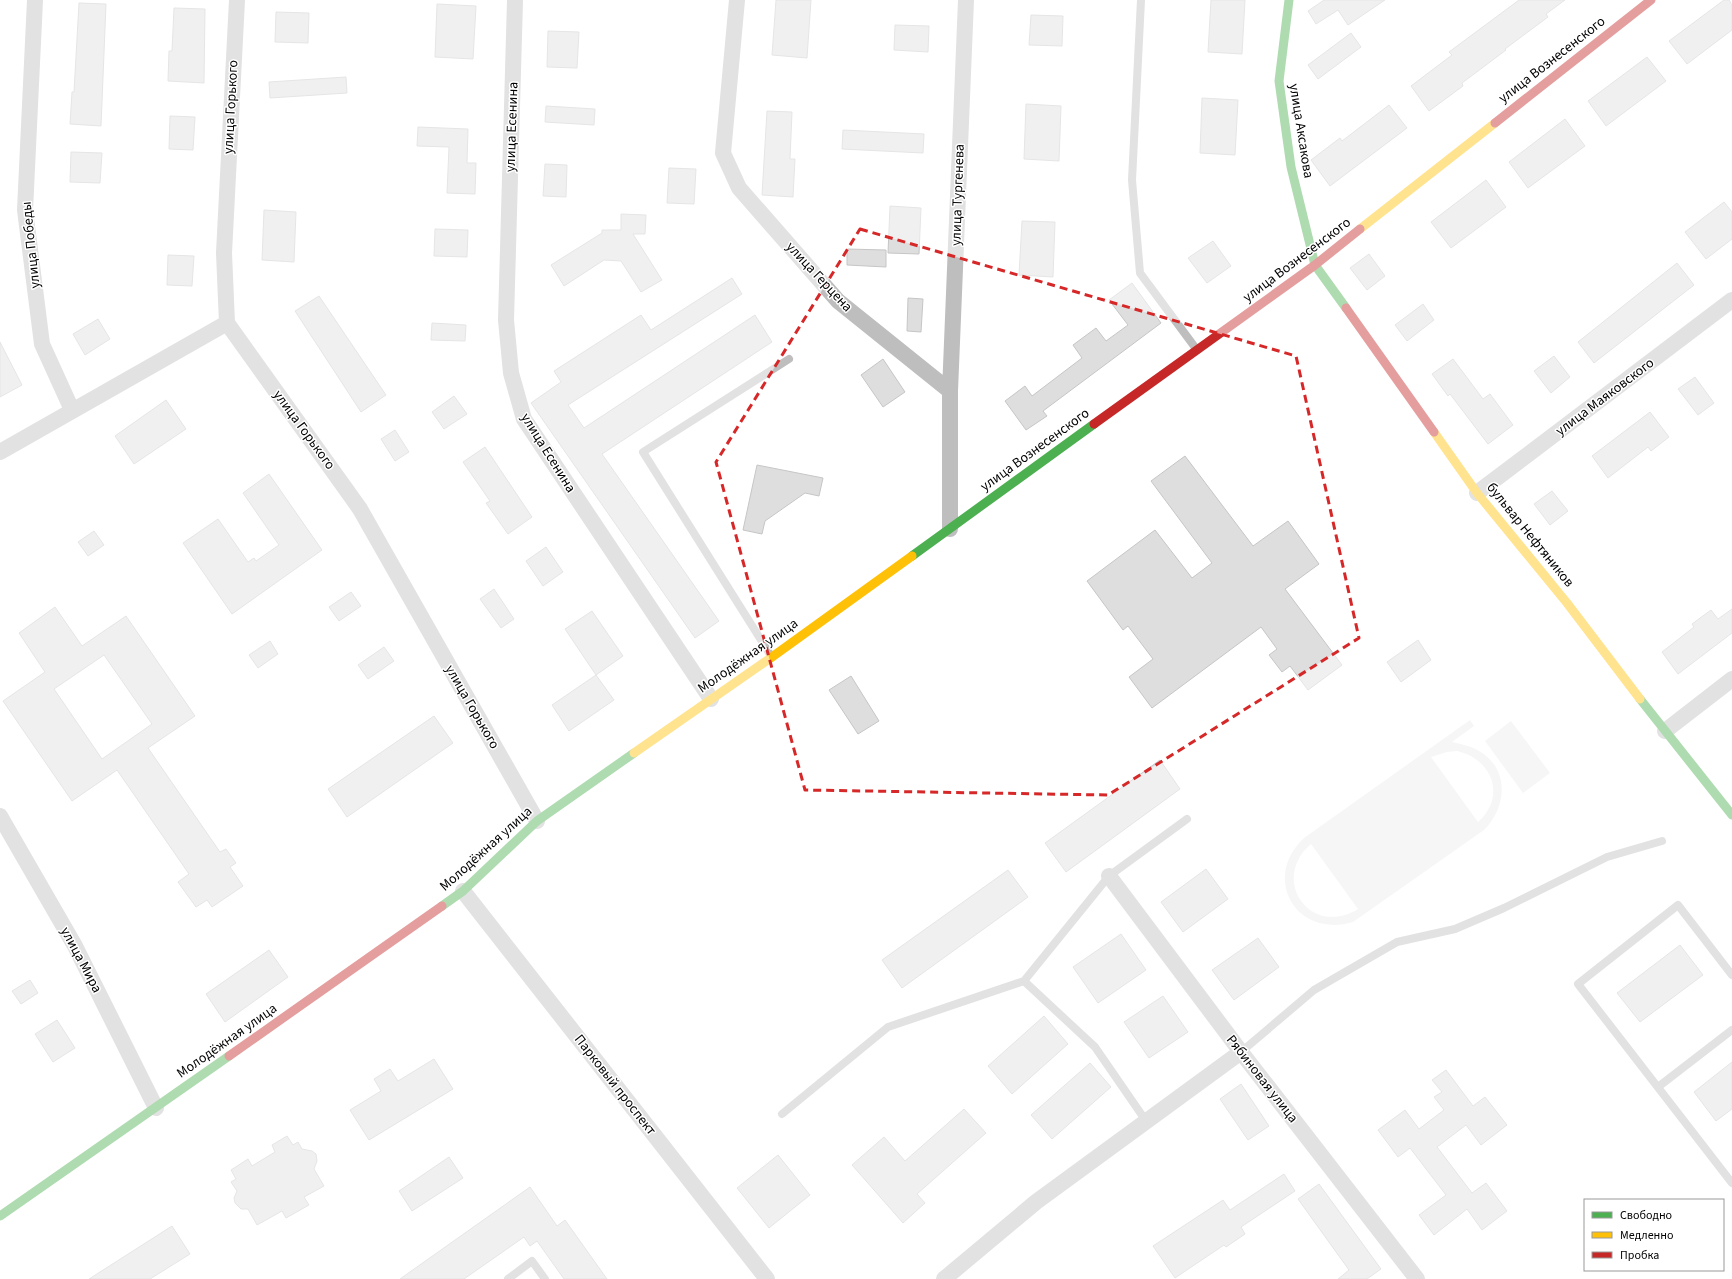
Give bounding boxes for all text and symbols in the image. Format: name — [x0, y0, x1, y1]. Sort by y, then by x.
street label: улица Вознесенского — [1494, 12, 1610, 108]
street label: улица Горького — [219, 59, 243, 155]
street label: улица Есенина — [500, 81, 524, 173]
street label: улица Аксакова — [1284, 82, 1318, 180]
street label: улица Тургенева — [946, 144, 970, 246]
street label: улица Победы — [16, 200, 46, 290]
street label: улица Вознесенского — [1239, 213, 1355, 307]
street label: улица Герцена — [781, 237, 857, 317]
street label: улица Маяковского — [1552, 353, 1658, 441]
street label: улица Горького — [268, 386, 340, 474]
street label: улица Вознесенского — [976, 404, 1094, 496]
street label: улица Есенина — [516, 409, 580, 497]
street label: бульвар Нефтяников — [1482, 478, 1578, 592]
street label: Молодёжная улица — [694, 614, 802, 698]
street label: улица Горького — [440, 661, 504, 753]
street label: Молодёжная улица — [435, 802, 537, 896]
street label: улица Мира — [55, 923, 107, 997]
street label: Молодёжная улица — [173, 999, 281, 1083]
street label: Парковый проспект — [569, 1031, 661, 1140]
street label: Рябиновая улица — [1221, 1031, 1303, 1127]
legend — [1584, 1199, 1724, 1271]
text: Свободно — [1620, 1207, 1672, 1224]
text: Медленно — [1620, 1227, 1674, 1244]
text: Пробка — [1620, 1247, 1659, 1264]

